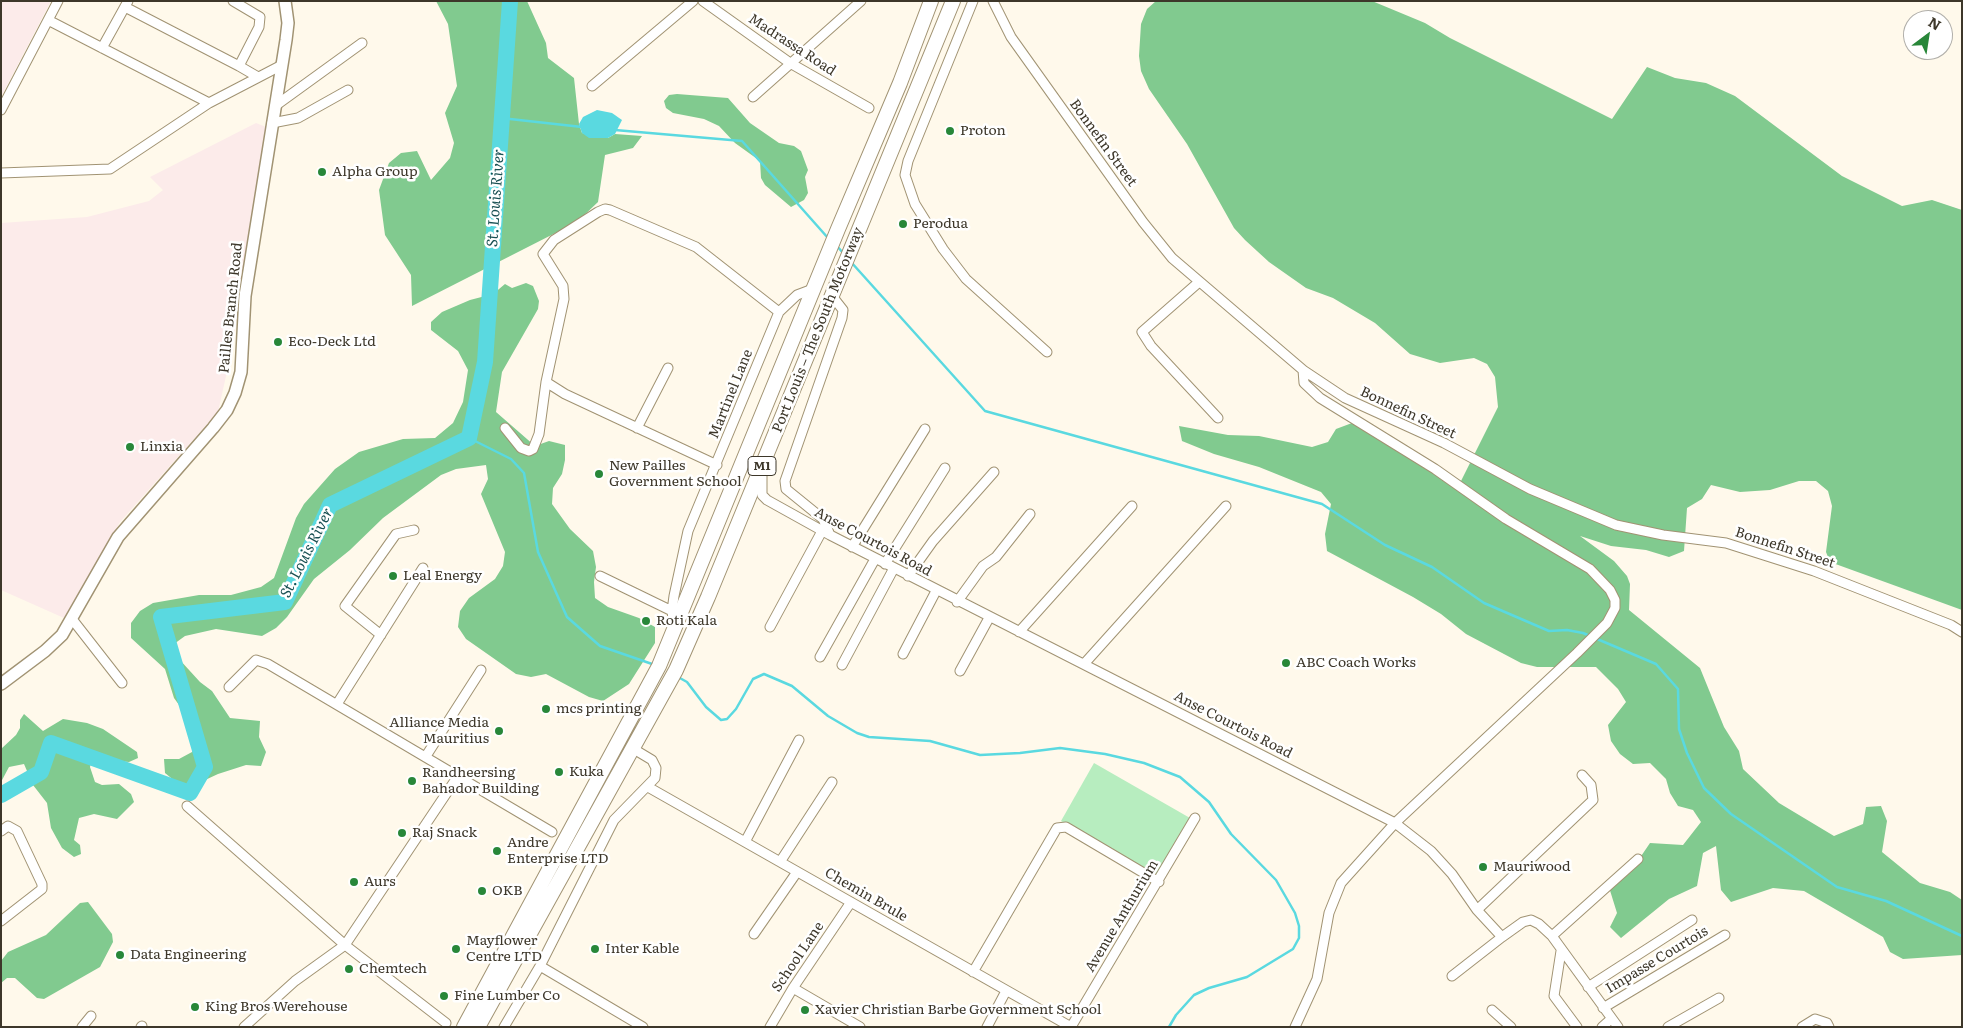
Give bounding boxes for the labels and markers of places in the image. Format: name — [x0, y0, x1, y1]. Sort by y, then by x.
place label: Proton — [960, 123, 1006, 139]
marker: Proton — [944, 125, 956, 137]
place label: Alpha Group — [332, 164, 418, 180]
marker: Alpha Group — [316, 166, 328, 178]
place label: Perodua — [913, 216, 968, 232]
marker: Perodua — [897, 218, 909, 230]
place label: Eco-Deck Ltd — [288, 334, 376, 350]
marker: Eco-Deck Ltd — [272, 336, 284, 348]
place label: Linxia — [140, 439, 183, 455]
marker: Linxia — [124, 441, 136, 453]
place label: New Pailles Government School — [609, 458, 742, 491]
marker: New Pailles Government School — [593, 468, 605, 480]
place label: Leal Energy — [403, 568, 482, 584]
marker: Leal Energy — [387, 570, 399, 582]
place label: Roti Kala — [656, 613, 717, 629]
marker: Roti Kala — [640, 615, 652, 627]
place label: ABC Coach Works — [1296, 655, 1416, 671]
marker: ABC Coach Works — [1280, 657, 1292, 669]
place label: mcs printing — [556, 701, 642, 717]
marker: mcs printing — [540, 703, 552, 715]
place label: Alliance Media Mauritius — [389, 715, 489, 748]
marker: Alliance Media Mauritius — [493, 725, 505, 737]
place label: Kuka — [569, 764, 604, 780]
place label: Randheersing Bahador Building — [422, 765, 539, 798]
marker: Kuka — [553, 766, 565, 778]
marker: Randheersing Bahador Building — [406, 775, 418, 787]
place label: Raj Snack — [412, 825, 477, 841]
marker: Raj Snack — [396, 827, 408, 839]
place label: Andre Enterprise LTD — [507, 835, 609, 868]
marker: Andre Enterprise LTD — [491, 845, 503, 857]
place label: Mauriwood — [1493, 859, 1571, 875]
marker: Mauriwood — [1477, 861, 1489, 873]
place label: Aurs — [364, 874, 396, 890]
marker: Aurs — [348, 876, 360, 888]
place label: OKB — [492, 883, 522, 899]
marker: OKB — [476, 885, 488, 897]
place label: Mayflower Centre LTD — [466, 933, 542, 966]
place label: Inter Kable — [605, 941, 679, 957]
marker: Mayflower Centre LTD — [450, 943, 462, 955]
marker: Inter Kable — [589, 943, 601, 955]
place label: Data Engineering — [130, 947, 246, 963]
marker: Data Engineering — [114, 949, 126, 961]
place label: Chemtech — [359, 961, 427, 977]
marker: Chemtech — [343, 963, 355, 975]
place label: Fine Lumber Co — [454, 988, 560, 1004]
marker: Fine Lumber Co — [438, 990, 450, 1002]
place label: King Bros Werehouse — [205, 999, 347, 1015]
marker: King Bros Werehouse — [189, 1001, 201, 1013]
place label: Xavier Christian Barbe Government School — [815, 1002, 1102, 1018]
marker: Xavier Christian Barbe Government School — [799, 1004, 811, 1016]

